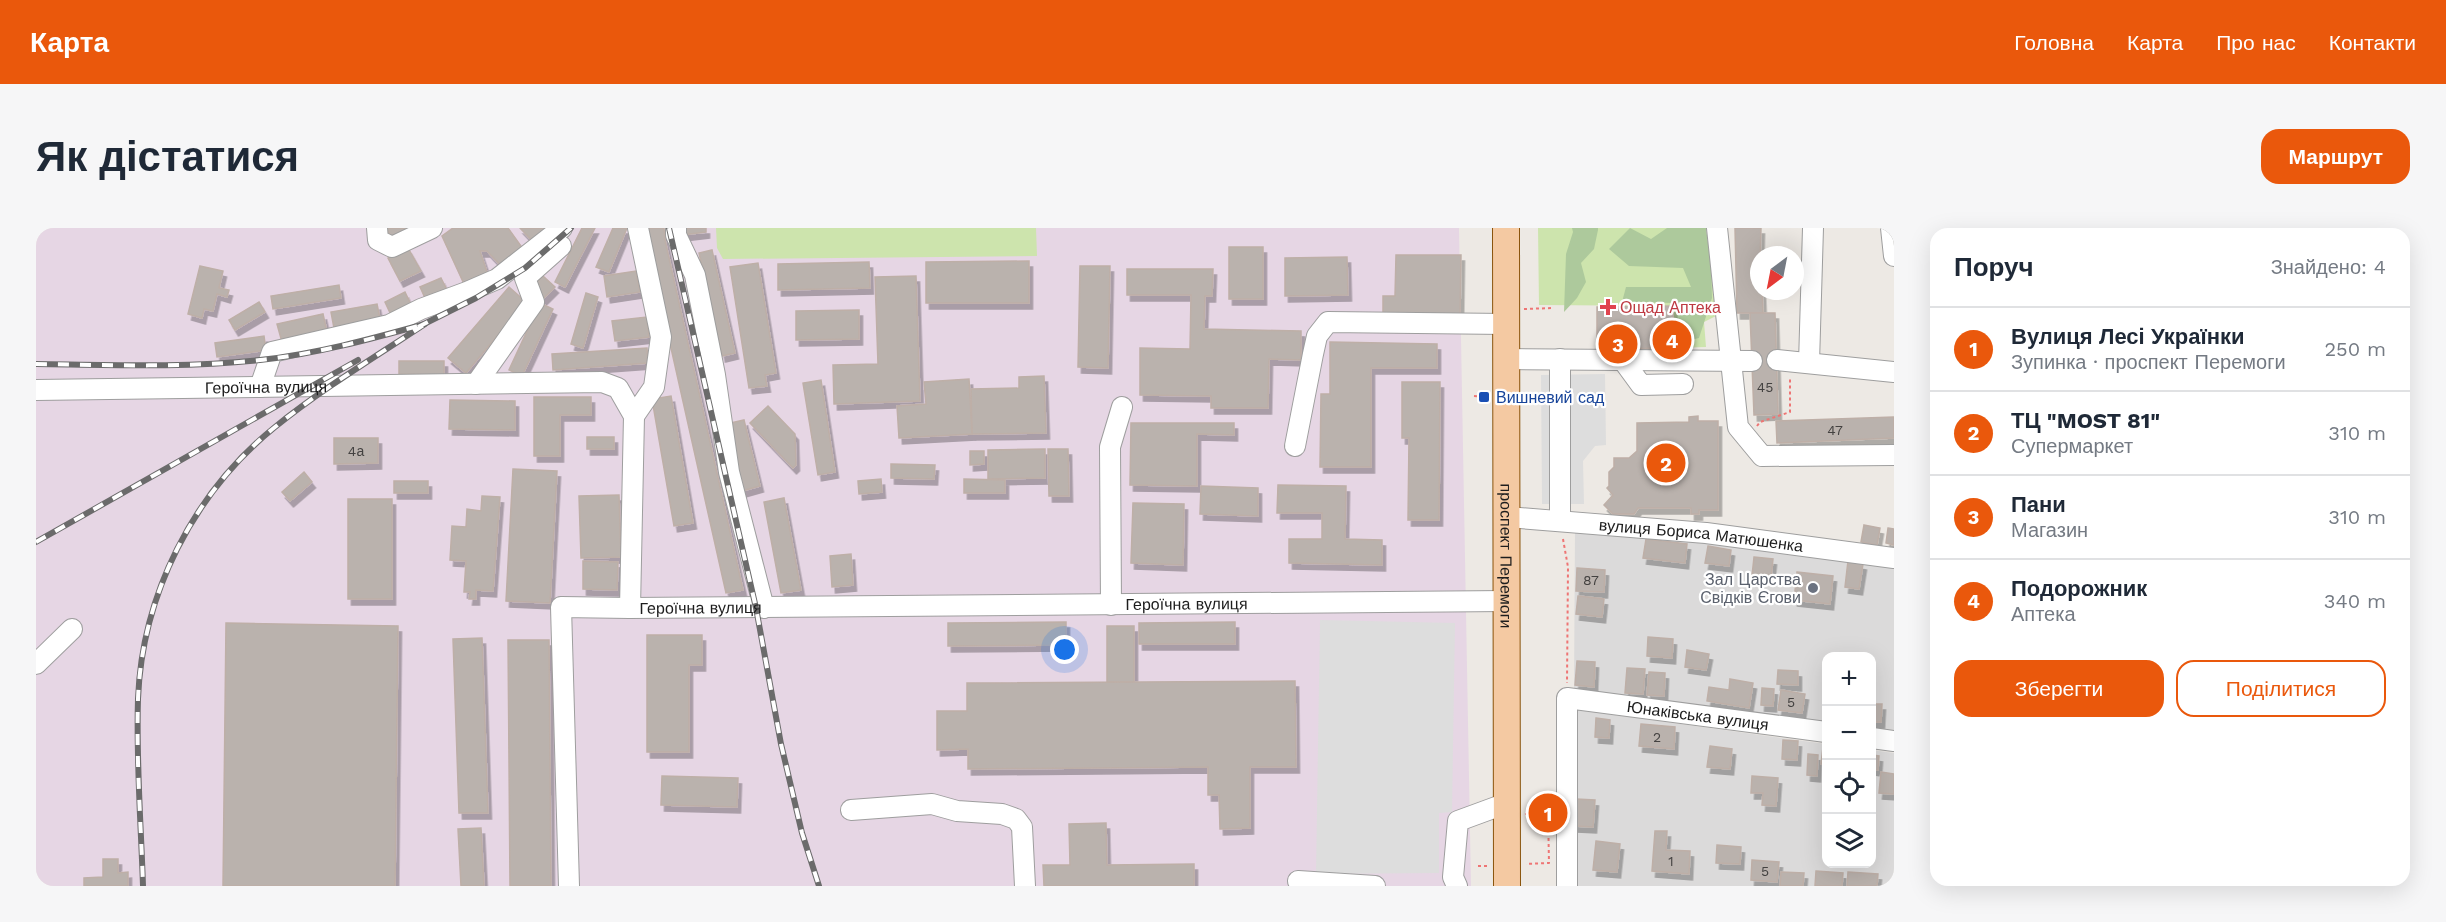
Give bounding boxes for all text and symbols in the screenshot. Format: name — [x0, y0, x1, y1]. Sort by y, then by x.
text: Карта — [30, 26, 109, 59]
text: Головна — [2014, 30, 2094, 55]
text: Карта — [2127, 30, 2183, 55]
text: Про нас — [2216, 30, 2296, 55]
text: Контакти — [2329, 30, 2416, 55]
button: Маршрут — [2261, 129, 2410, 184]
text: Як дістатися — [36, 132, 299, 181]
north arrow — [1750, 246, 1804, 300]
text: Поруч — [1954, 252, 2034, 282]
text: Знайдено: 4 — [2271, 255, 2386, 279]
place label: Ощад Аптека — [1620, 298, 1721, 317]
marker: Ощад Аптека — [1601, 300, 1615, 314]
pin: 4 — [1652, 318, 1692, 362]
pin: 3 — [1598, 322, 1638, 366]
text: Вулиця Лесі Українки — [2011, 324, 2245, 349]
text: 1 — [1969, 337, 1978, 361]
text: 250 m — [2324, 337, 2386, 361]
text: Зупинка · проспект Перемоги — [2011, 350, 2286, 374]
street label: Героїчна вулиця — [205, 376, 327, 397]
house number: 45 — [1757, 379, 1773, 395]
place label: Вишневий сад — [1496, 388, 1605, 407]
marker: Вишневий сад — [1477, 390, 1491, 404]
text: ТЦ "MOST 81" — [2011, 408, 2160, 433]
text: 2 — [1968, 421, 1979, 445]
text: 310 m — [2328, 421, 2386, 445]
house number: 47 — [1827, 422, 1843, 438]
text: Супермаркет — [2011, 434, 2133, 458]
pin: 2 — [1646, 440, 1686, 486]
house number: 4а — [348, 443, 364, 459]
street label: проспект Перемоги — [1497, 484, 1516, 628]
text: Пани — [2011, 492, 2066, 517]
text: 3 — [1968, 505, 1979, 529]
text: 310 m — [2328, 505, 2386, 529]
street label: вулиця Бориса Матюшенка — [1598, 515, 1804, 555]
text: Магазин — [2011, 518, 2088, 542]
place label: Зал Царства Свідків Єгови — [1700, 570, 1801, 607]
house number: 87 — [1583, 572, 1599, 588]
text: Подорожник — [2011, 576, 2147, 601]
marker: Зал Царства Свідків Єгови — [1806, 581, 1820, 595]
text: 4 — [1967, 589, 1980, 613]
text: 340 m — [2324, 589, 2386, 613]
street label: Героїчна вулиця — [1125, 594, 1248, 614]
street label: Героїчна вулиця — [639, 597, 762, 617]
text: Аптека — [2011, 602, 2076, 626]
your location — [1050, 635, 1079, 664]
map controls — [1822, 652, 1876, 868]
button: + — [1822, 652, 1876, 706]
button: Зберегти — [1954, 660, 2164, 717]
button: Поділитися — [2176, 660, 2386, 717]
house number: 5 — [1787, 694, 1795, 710]
street label: Юнаківська вулиця — [1626, 696, 1770, 734]
button: − — [1822, 706, 1876, 760]
house number: 2 — [1653, 729, 1661, 745]
button: locate — [1822, 760, 1876, 814]
pin: 1 — [1528, 790, 1568, 836]
button: layers — [1822, 814, 1876, 868]
house number: 1 — [1668, 853, 1674, 869]
house number: 5 — [1761, 863, 1769, 879]

